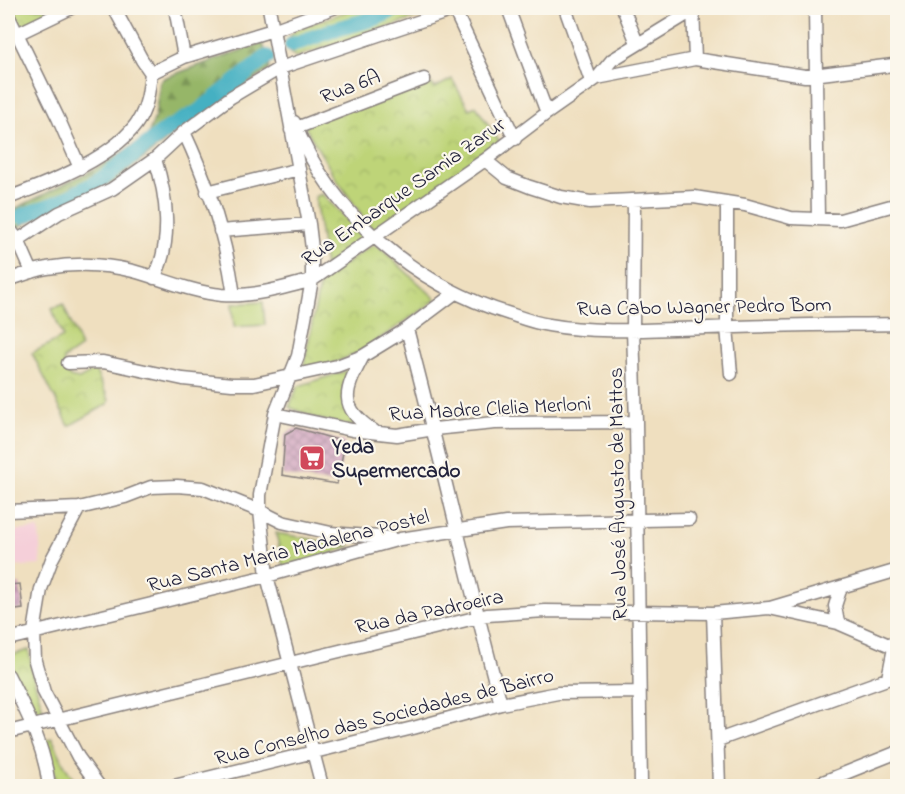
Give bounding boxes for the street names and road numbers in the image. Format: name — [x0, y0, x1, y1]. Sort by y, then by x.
street label: Rua 6A — [316, 63, 385, 113]
street label: Rua Embarque Samia Zarur — [296, 110, 513, 275]
street label: Rua Cabo Wagner Pedro Bom — [576, 291, 832, 327]
street label: Rua José Augusto de Mattos — [602, 367, 638, 621]
street label: Rua Madre Clelia Merloni — [388, 390, 592, 430]
street label: Rua Santa Maria Madalena Postel — [144, 502, 433, 602]
street label: Rua da Padroeira — [352, 583, 506, 643]
street label: Rua Conselho das Sociedades de Bairro — [212, 661, 557, 775]

